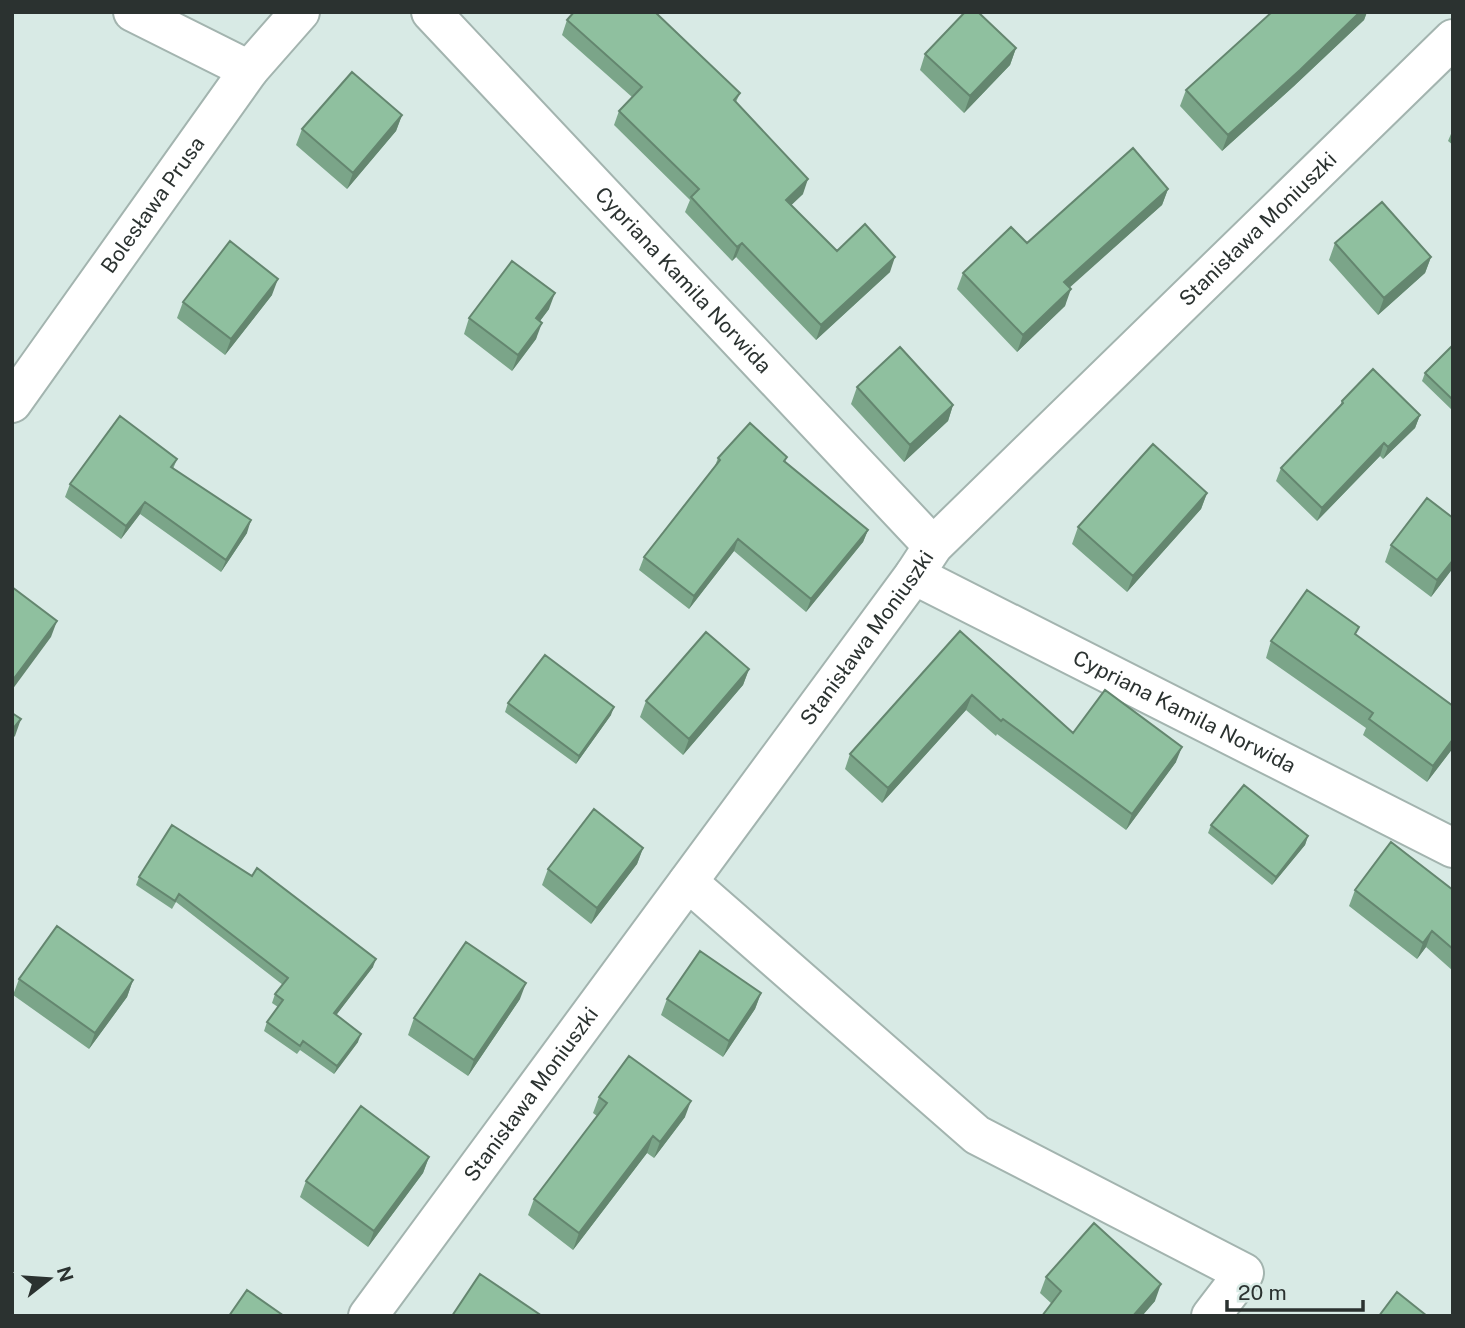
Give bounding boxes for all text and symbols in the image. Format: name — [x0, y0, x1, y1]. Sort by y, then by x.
street label: Bolesława Prusa — [95, 132, 210, 278]
street label: Stanisława Moniuszki — [1174, 146, 1342, 311]
street label: Cypriana Kamila Norwida — [590, 182, 777, 378]
street label: Stanisława Moniuszki — [795, 546, 939, 730]
street label: Cypriana Kamila Norwida — [1069, 645, 1300, 778]
street label: Stanisława Moniuszki — [458, 1002, 603, 1186]
north arrow — [14, 1244, 84, 1314]
text: N — [53, 1264, 78, 1284]
scale bar — [1227, 1268, 1364, 1312]
text: 20 m — [1238, 1280, 1287, 1305]

